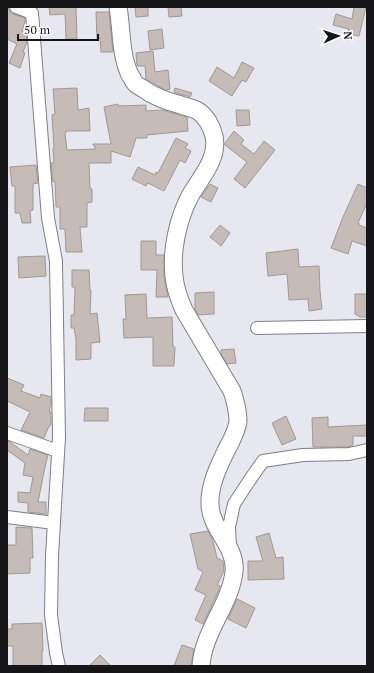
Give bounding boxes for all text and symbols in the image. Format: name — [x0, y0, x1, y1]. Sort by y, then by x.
scale bar — [18, 16, 98, 42]
north arrow — [318, 16, 358, 56]
text: 50 m — [24, 22, 51, 37]
text: N — [341, 31, 355, 41]

